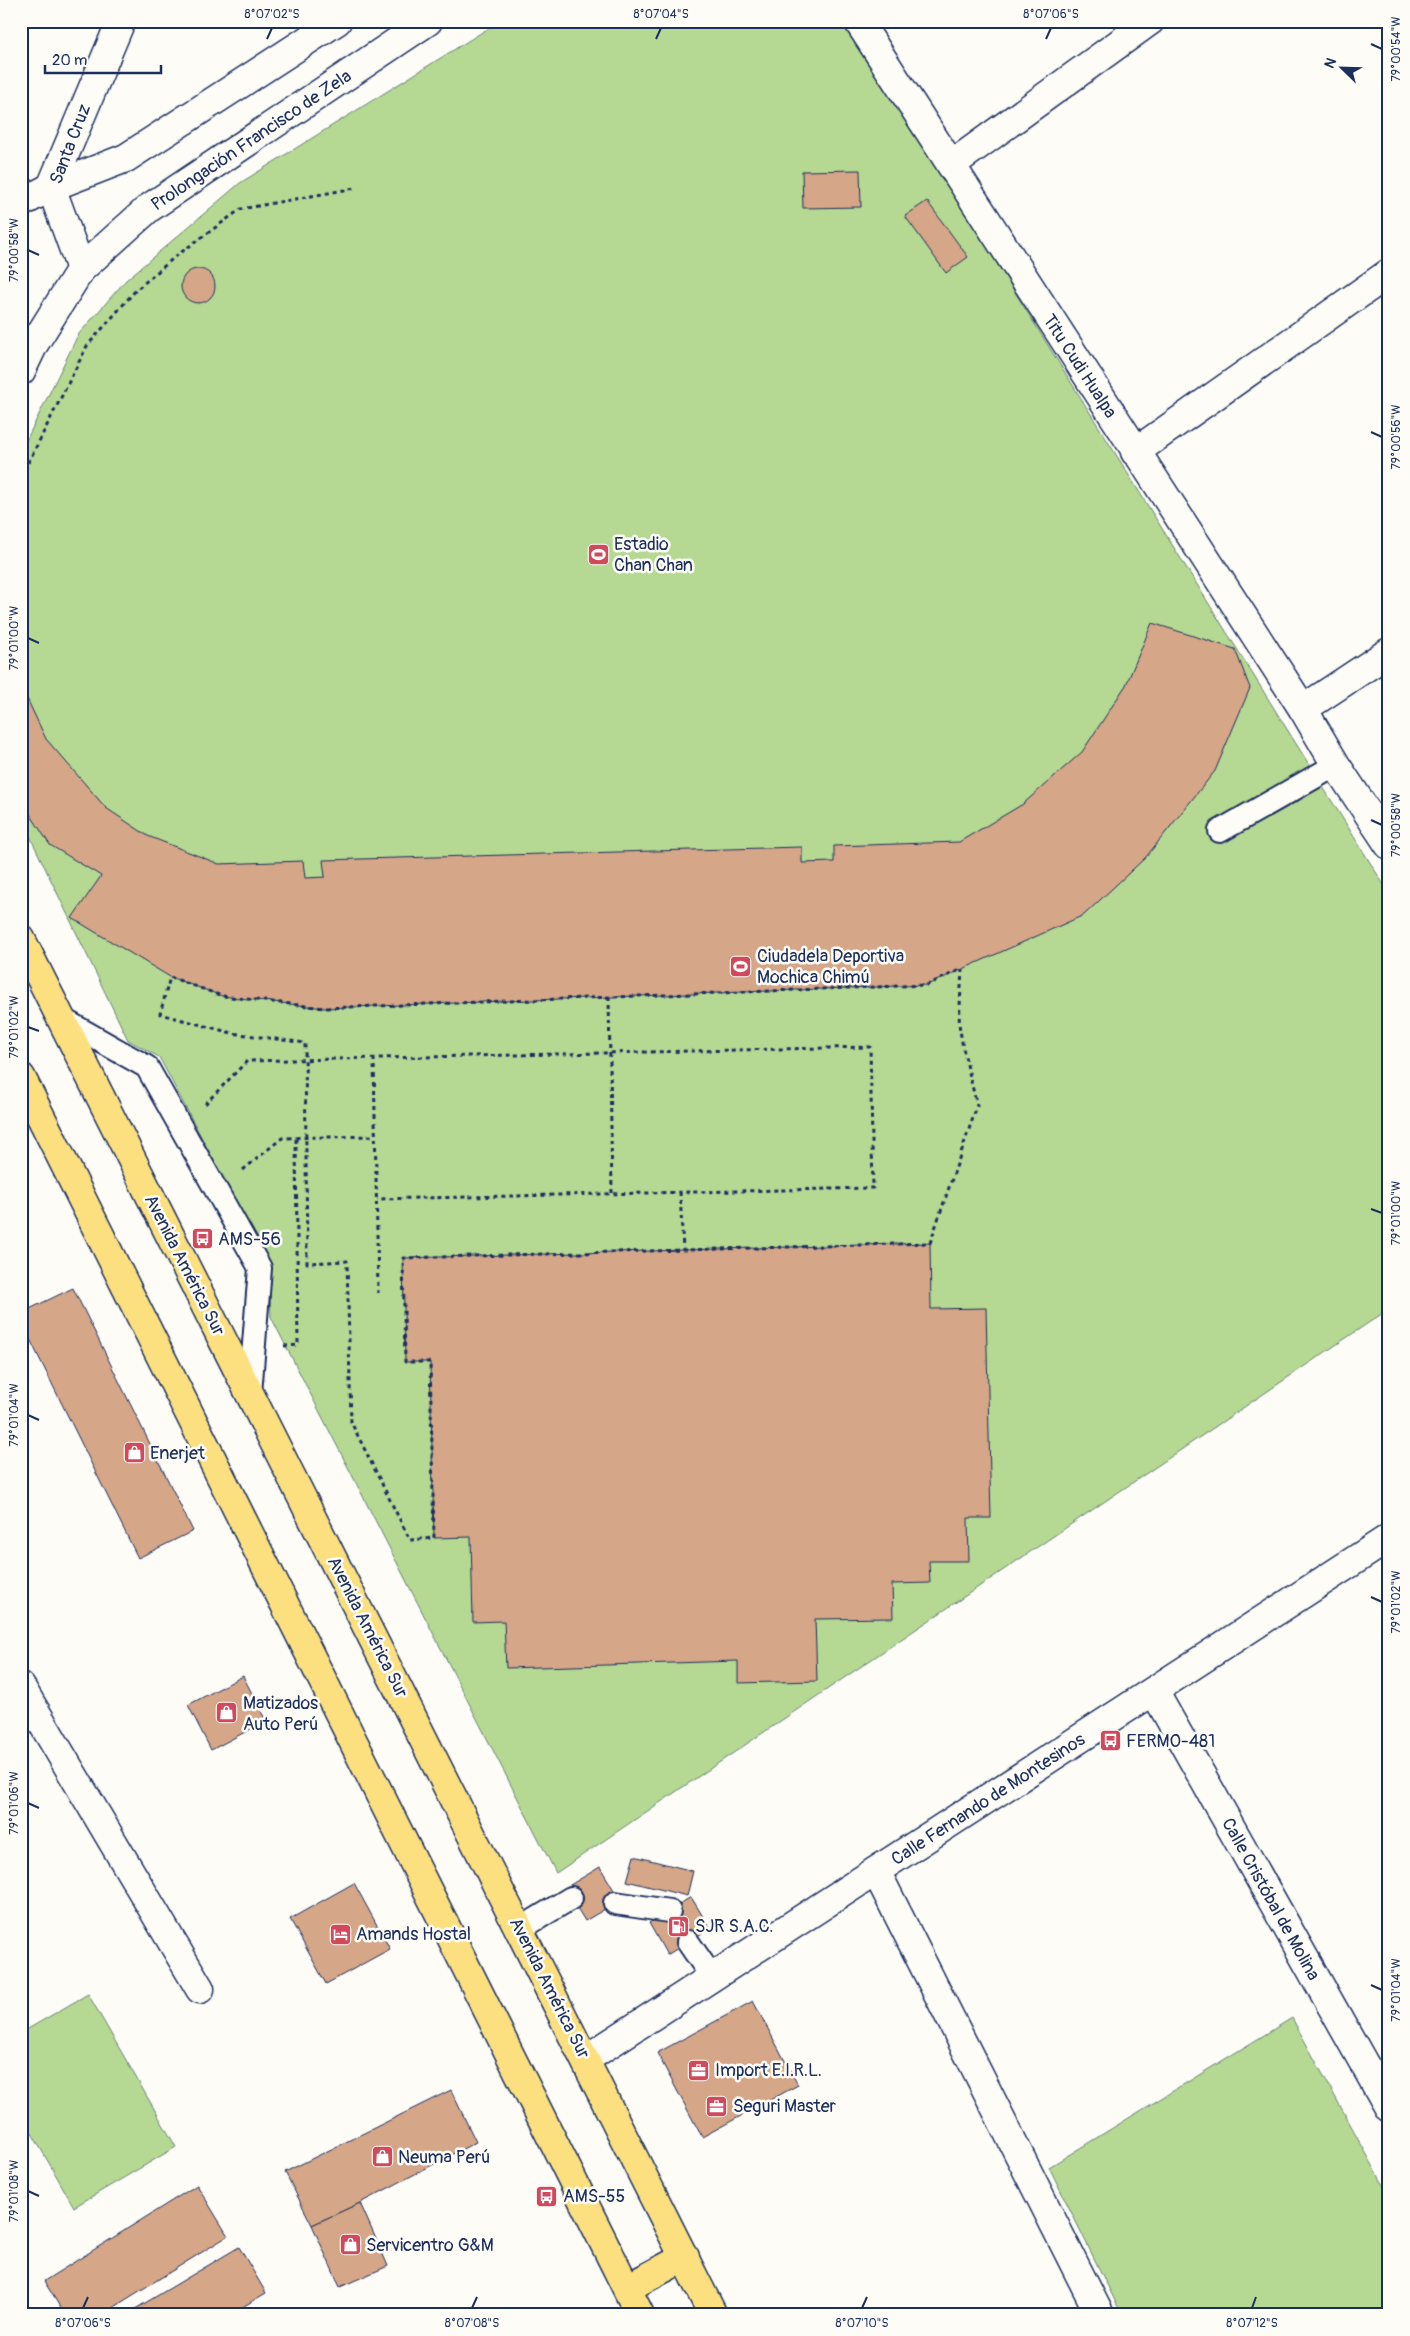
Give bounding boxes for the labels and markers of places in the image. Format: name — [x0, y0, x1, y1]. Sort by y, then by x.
place label: Estadio Chan Chan — [614, 533, 693, 577]
sports icon: Estadio Chan Chan — [586, 542, 610, 566]
place label: Ciudadela Deportiva Mochica Chimú — [757, 945, 904, 989]
sports icon: Ciudadela Deportiva Mochica Chimú — [729, 954, 753, 978]
bus stop icon: AMS-56 — [190, 1227, 214, 1251]
place label: AMS-56 — [218, 1228, 281, 1251]
shop icon: Enerjet — [122, 1441, 146, 1465]
place label: Enerjet — [150, 1442, 206, 1465]
place label: Matizados Auto Perú — [243, 1692, 318, 1736]
shop icon: Matizados Auto Perú — [215, 1701, 239, 1725]
bus stop icon: FERMO-481 — [1098, 1729, 1122, 1753]
place label: FERMO-481 — [1126, 1730, 1215, 1753]
fuel station icon: SJR S.A.C. — [667, 1914, 691, 1938]
place label: SJR S.A.C. — [695, 1915, 774, 1938]
hotel icon: Amands Hostal — [328, 1922, 352, 1946]
place label: Amands Hostal — [356, 1923, 471, 1946]
office icon: Import E.I.R.L. — [687, 2058, 711, 2082]
place label: Import E.I.R.L. — [715, 2059, 822, 2082]
office icon: Seguri Master — [705, 2094, 729, 2118]
place label: Seguri Master — [733, 2095, 837, 2118]
shop icon: Neuma Perú — [370, 2145, 394, 2169]
place label: Neuma Perú — [398, 2146, 490, 2169]
bus stop icon: AMS-55 — [535, 2184, 559, 2208]
place label: AMS-55 — [563, 2185, 625, 2208]
shop icon: Servicentro G&M — [338, 2233, 362, 2257]
place label: Servicentro G&M — [366, 2234, 494, 2257]

